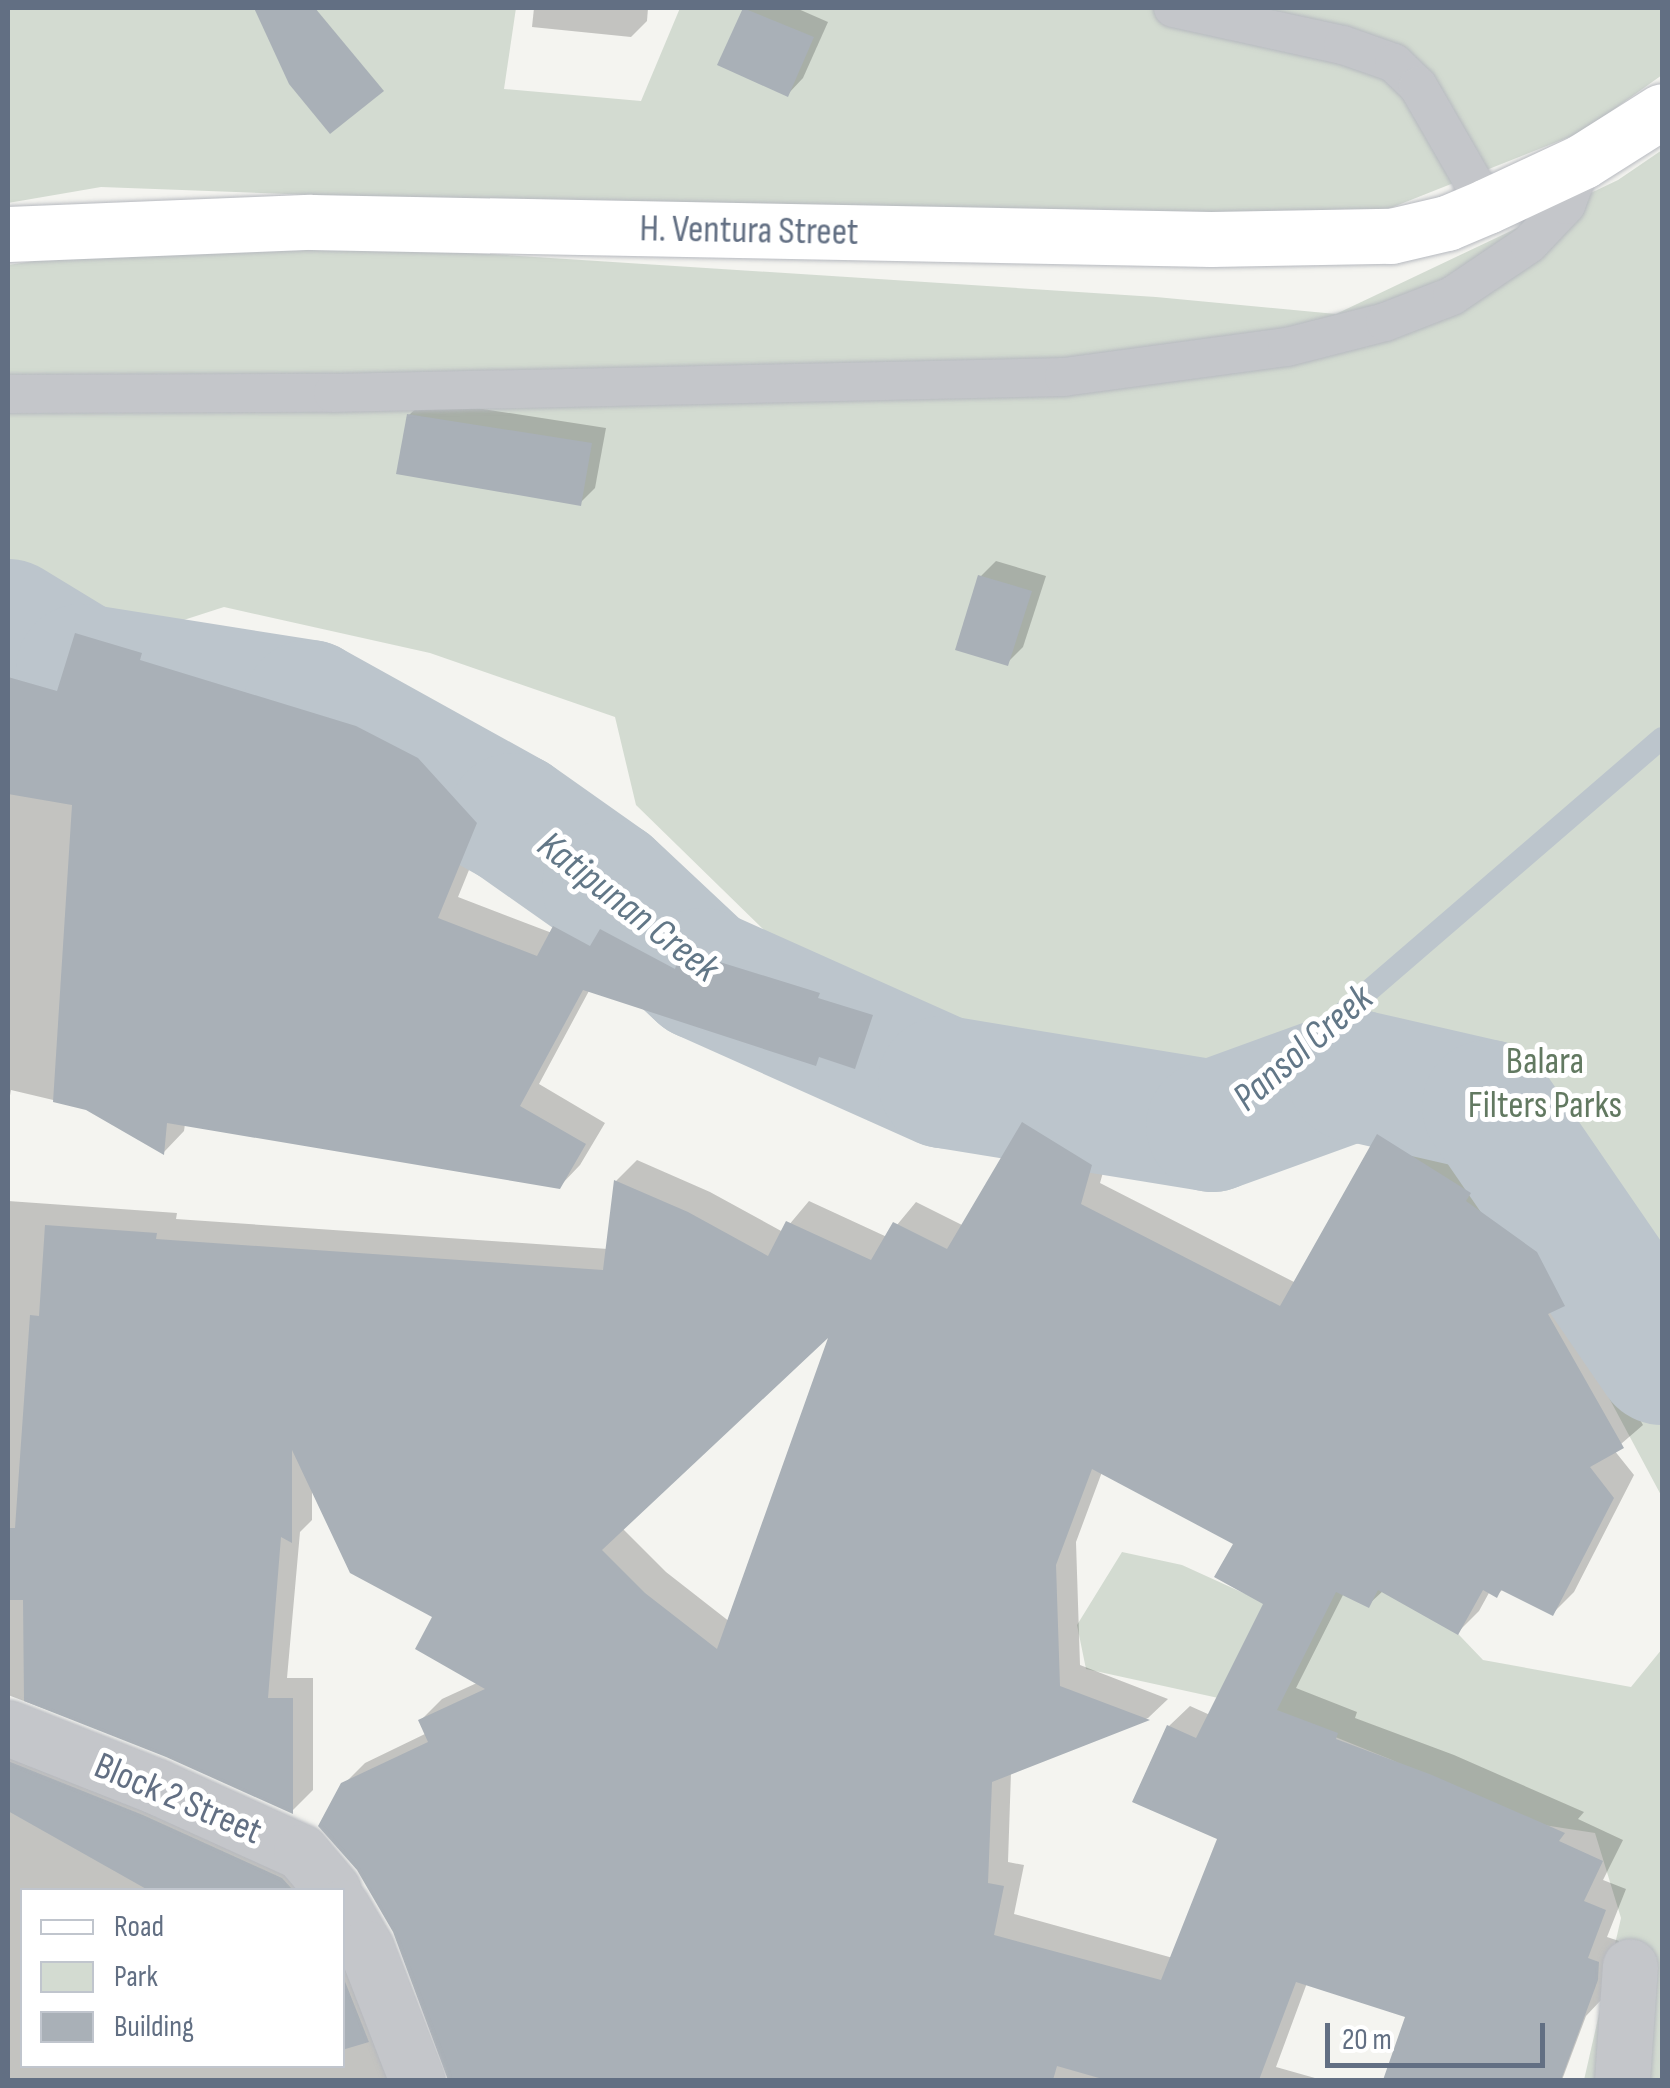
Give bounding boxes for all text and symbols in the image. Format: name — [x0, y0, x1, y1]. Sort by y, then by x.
street label: H. Ventura Street — [639, 206, 859, 256]
water label: Katipunan Creek — [528, 821, 728, 993]
water label: Pansol Creek — [1223, 974, 1383, 1122]
park label: Balara Filters Parks — [1468, 1039, 1622, 1128]
street label: Block 2 Street — [87, 1743, 269, 1855]
legend — [20, 1888, 345, 2068]
text: Road — [114, 1909, 164, 1945]
text: Park — [114, 1959, 158, 1995]
scale bar — [1330, 2003, 1550, 2065]
text: Building — [114, 2009, 194, 2045]
text: 20 m — [1342, 2022, 1392, 2058]

